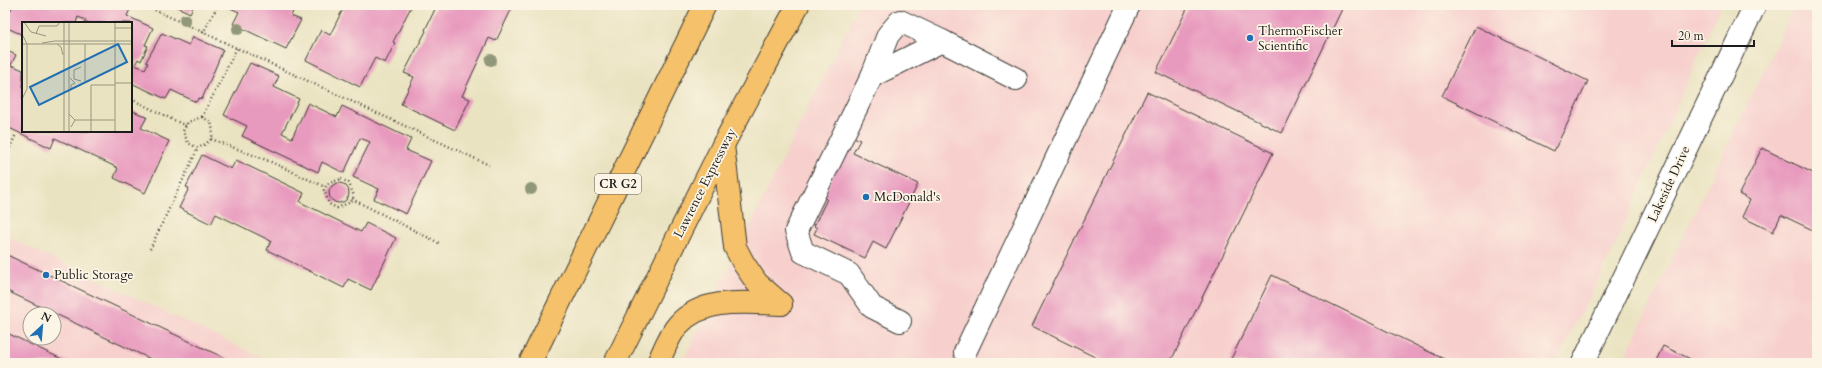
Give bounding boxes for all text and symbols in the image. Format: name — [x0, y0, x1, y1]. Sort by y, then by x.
inset map — [22, 22, 132, 132]
place label: ThermoFischer Scientific — [1258, 22, 1343, 55]
scale bar — [1672, 22, 1754, 48]
text: 20 m — [1678, 28, 1705, 44]
marker: ThermoFischer Scientific — [1245, 33, 1255, 43]
street label: Lawrence Expressway — [670, 125, 741, 241]
street label: Lakeside Drive — [1643, 143, 1695, 225]
road number: CR G2 — [595, 174, 641, 194]
place label: McDonald's — [874, 188, 940, 206]
marker: McDonald's — [861, 192, 871, 202]
place label: Public Storage — [54, 266, 133, 284]
marker: Public Storage — [41, 270, 51, 280]
north arrow — [22, 306, 62, 346]
text: N — [39, 309, 54, 326]

